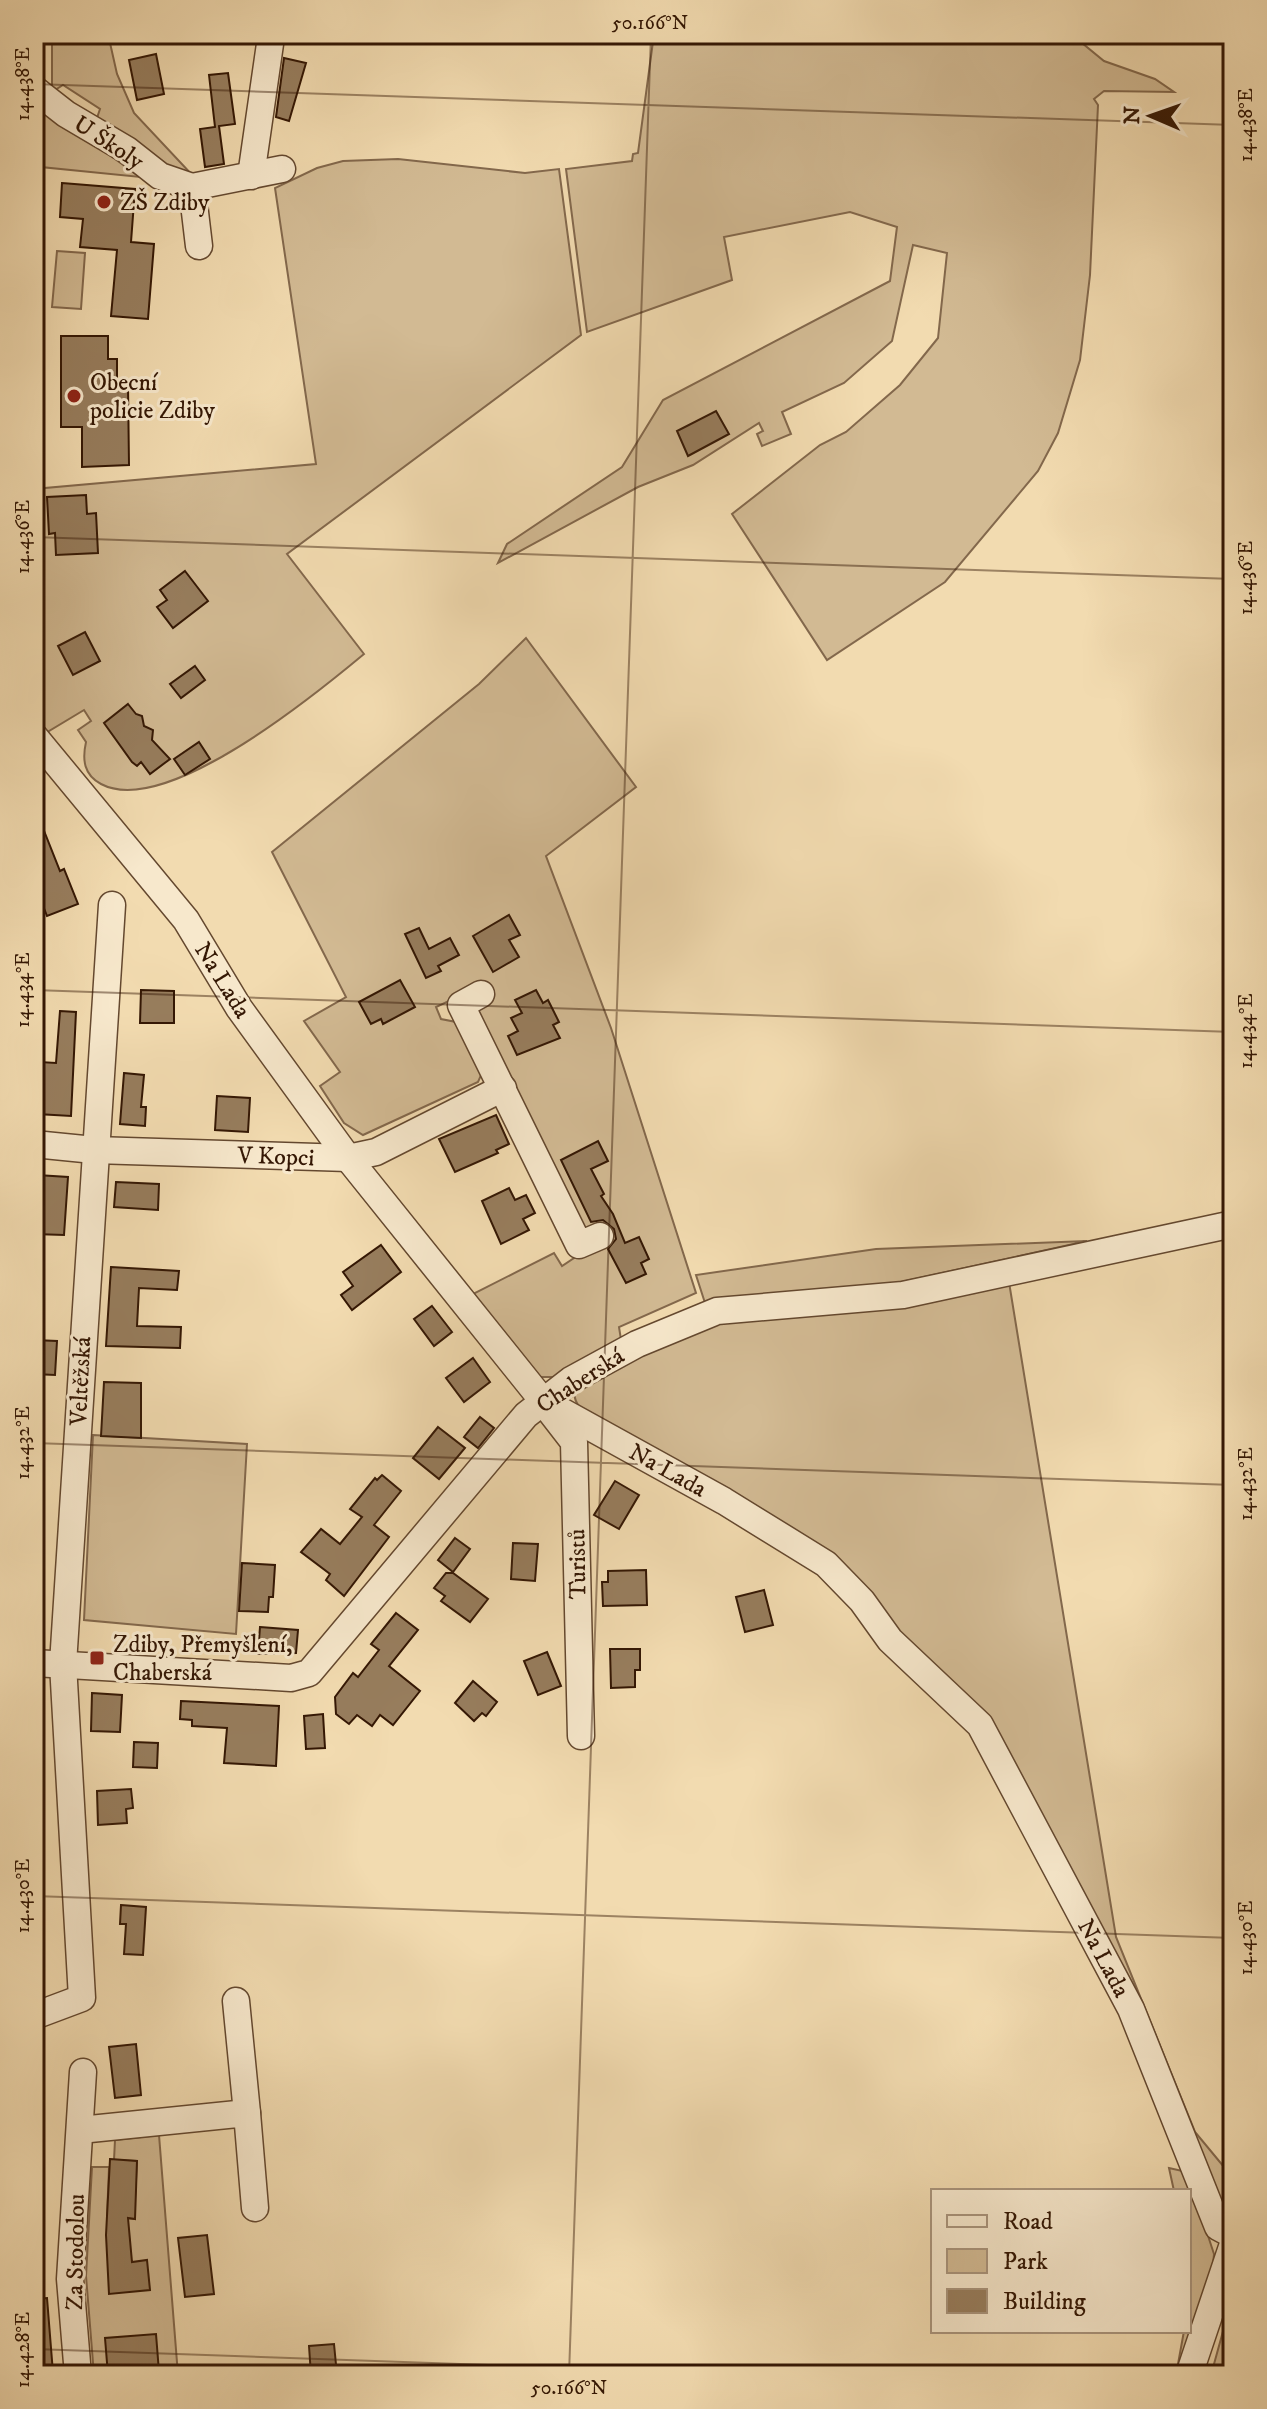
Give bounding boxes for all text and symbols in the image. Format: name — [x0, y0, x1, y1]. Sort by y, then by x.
text: 50.166°N — [612, 11, 688, 36]
text: 14.438°E — [11, 47, 36, 121]
north arrow — [1111, 76, 1191, 156]
text: 14.438°E — [1234, 88, 1259, 162]
text: N — [1119, 106, 1146, 125]
street label: U Školy — [68, 108, 150, 177]
place label: ZŠ Zdiby — [120, 187, 210, 218]
marker: ZŠ Zdiby — [95, 193, 113, 211]
place label: Obecní policie Zdiby — [89, 368, 215, 426]
marker: Obecní policie Zdiby — [65, 387, 83, 405]
text: 14.436°E — [11, 500, 36, 574]
text: 14.436°E — [1234, 541, 1259, 615]
street label: Na Lada — [187, 937, 258, 1025]
text: 14.434°E — [11, 952, 36, 1028]
text: 14.434°E — [1234, 993, 1259, 1069]
street label: V Kopci — [236, 1141, 315, 1173]
street label: Veltěžská — [64, 1335, 98, 1427]
street label: Chaberská — [531, 1341, 631, 1420]
text: 14.432°E — [11, 1406, 36, 1480]
street label: Na Lada — [623, 1437, 712, 1505]
text: 14.432°E — [1234, 1447, 1259, 1521]
street label: Turistů — [562, 1529, 594, 1599]
place label: Zdiby, Přemyšlení, Chaberská — [113, 1630, 293, 1688]
marker: Zdiby, Přemyšlení, Chaberská — [88, 1649, 106, 1667]
text: 14.430°E — [11, 1859, 36, 1933]
text: 14.430°E — [1234, 1901, 1259, 1975]
street label: Na Lada — [1070, 1914, 1136, 2003]
legend — [931, 2189, 1191, 2333]
street label: Za Stodolou — [60, 2193, 92, 2311]
text: Road — [1003, 2207, 1053, 2237]
text: Park — [1003, 2247, 1048, 2277]
text: Building — [1003, 2287, 1086, 2317]
text: 14.428°E — [11, 2312, 36, 2388]
text: 50.166°N — [531, 2376, 607, 2401]

